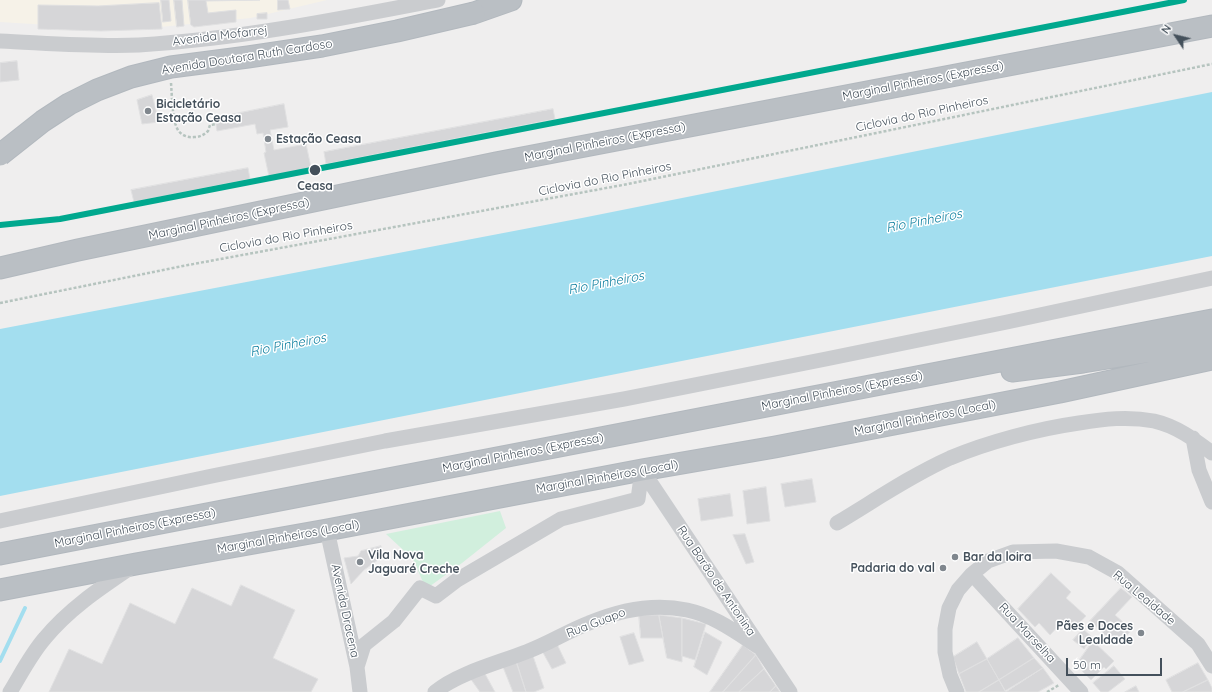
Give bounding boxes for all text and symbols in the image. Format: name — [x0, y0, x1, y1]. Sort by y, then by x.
north arrow — [1156, 16, 1196, 56]
text: N — [1158, 22, 1174, 36]
street label: Avenida Mofarrej — [172, 23, 268, 49]
street label: Avenida Doutora Ruth Cardoso — [161, 36, 333, 78]
street label: Marginal Pinheiros (Expressa) — [841, 58, 1005, 104]
street label: Ciclovia do Rio Pinheiros — [855, 93, 989, 135]
place label: Bicicletário Estação Ceasa — [156, 97, 241, 125]
marker: Bicicletário Estação Ceasa — [143, 106, 153, 116]
street label: Marginal Pinheiros (Expressa) — [523, 119, 687, 165]
place label: Estação Ceasa — [276, 132, 361, 146]
marker: Estação Ceasa — [263, 134, 273, 144]
street label: Ciclovia do Rio Pinheiros — [537, 159, 673, 199]
marker: Ceasa — [308, 163, 322, 177]
place label: Ceasa — [297, 179, 333, 193]
street label: Marginal Pinheiros (Expressa) — [147, 195, 311, 243]
water label: Rio Pinheiros — [885, 206, 963, 236]
street label: Ciclovia do Rio Pinheiros — [218, 218, 354, 256]
water label: Rio Pinheiros — [567, 268, 645, 298]
water label: Rio Pinheiros — [249, 330, 327, 360]
street label: Marginal Pinheiros (Expressa) — [760, 368, 924, 414]
street label: Marginal Pinheiros (Local) — [853, 397, 997, 439]
street label: Marginal Pinheiros (Expressa) — [441, 430, 605, 476]
street label: Marginal Pinheiros (Local) — [535, 457, 679, 497]
street label: Marginal Pinheiros (Expressa) — [53, 505, 217, 551]
street label: Marginal Pinheiros (Local) — [216, 517, 360, 557]
street label: Rua Barão de Antonina — [674, 523, 758, 639]
place label: Vila Nova Jaguaré Creche — [368, 548, 460, 576]
place label: Bar da loira — [963, 550, 1031, 564]
marker: Bar da loira — [950, 552, 960, 562]
marker: Vila Nova Jaguaré Creche — [355, 557, 365, 567]
place label: Padaria do val — [850, 561, 935, 575]
street label: Avenida Dracena — [328, 563, 362, 659]
marker: Padaria do val — [938, 563, 948, 573]
street label: Rua Lealdade — [1110, 568, 1178, 628]
street label: Rua Marselha — [996, 600, 1058, 666]
street label: Rua Guapo — [564, 605, 628, 641]
place label: Pães e Doces Lealdade — [1056, 619, 1133, 647]
marker: Pães e Doces Lealdade — [1136, 628, 1146, 638]
scale bar — [1068, 650, 1164, 676]
text: 50 m — [1073, 657, 1101, 672]

